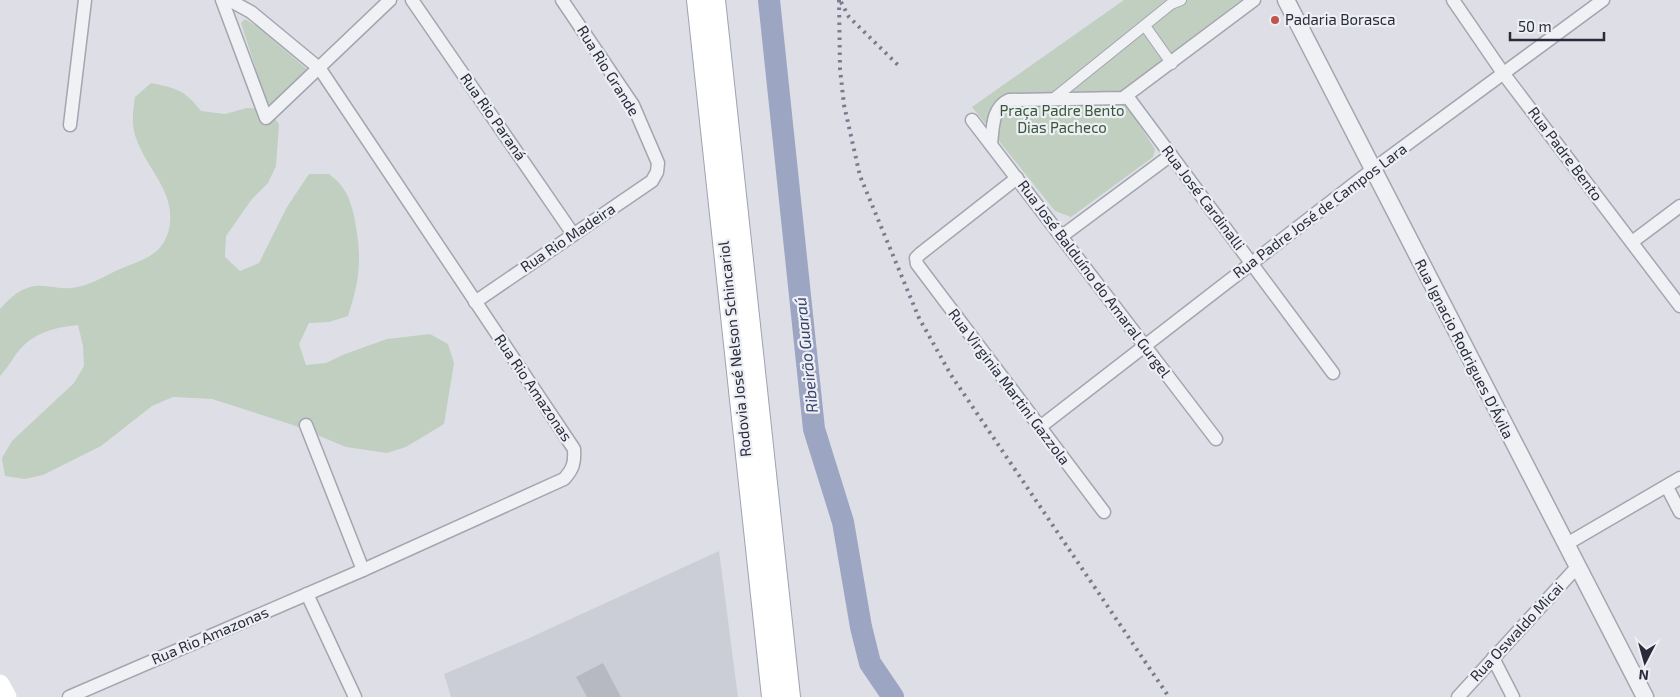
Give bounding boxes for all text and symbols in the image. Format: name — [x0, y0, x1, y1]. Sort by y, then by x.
place label: Padaria Borasca — [1285, 10, 1395, 28]
scale bar — [1510, 10, 1604, 42]
marker: Padaria Borasca — [1269, 14, 1281, 26]
text: 50 m — [1518, 17, 1552, 35]
street label: Rua Rio Grande — [574, 22, 644, 119]
street label: Rua Rio Paraná — [457, 69, 531, 164]
park label: Praça Padre Bento Dias Pacheco — [999, 101, 1125, 136]
street label: Rua Padre Bento — [1525, 103, 1607, 204]
street label: Rua Padre José de Campos Lara — [1229, 139, 1410, 281]
street label: Rua José Cardinalli — [1159, 142, 1249, 253]
street label: Rua José Balduíno do Amaral Gurgel — [1015, 176, 1175, 381]
street label: Rua Rio Madeira — [517, 199, 618, 275]
street label: Rodovia José Nelson Schincariol — [714, 240, 754, 458]
street label: Rua Ignacio Rodrigues D'Ávila — [1412, 256, 1518, 442]
water label: Ribeirão Guaraú — [790, 296, 821, 414]
street label: Rua Virginia Martini Gazzola — [945, 305, 1074, 468]
street label: Rua Rio Amazonas — [491, 330, 576, 444]
street label: Rua Oswaldo Micai — [1466, 578, 1567, 685]
street label: Rua Rio Amazonas — [148, 602, 271, 668]
north arrow — [1620, 637, 1670, 687]
text: N — [1638, 666, 1650, 684]

